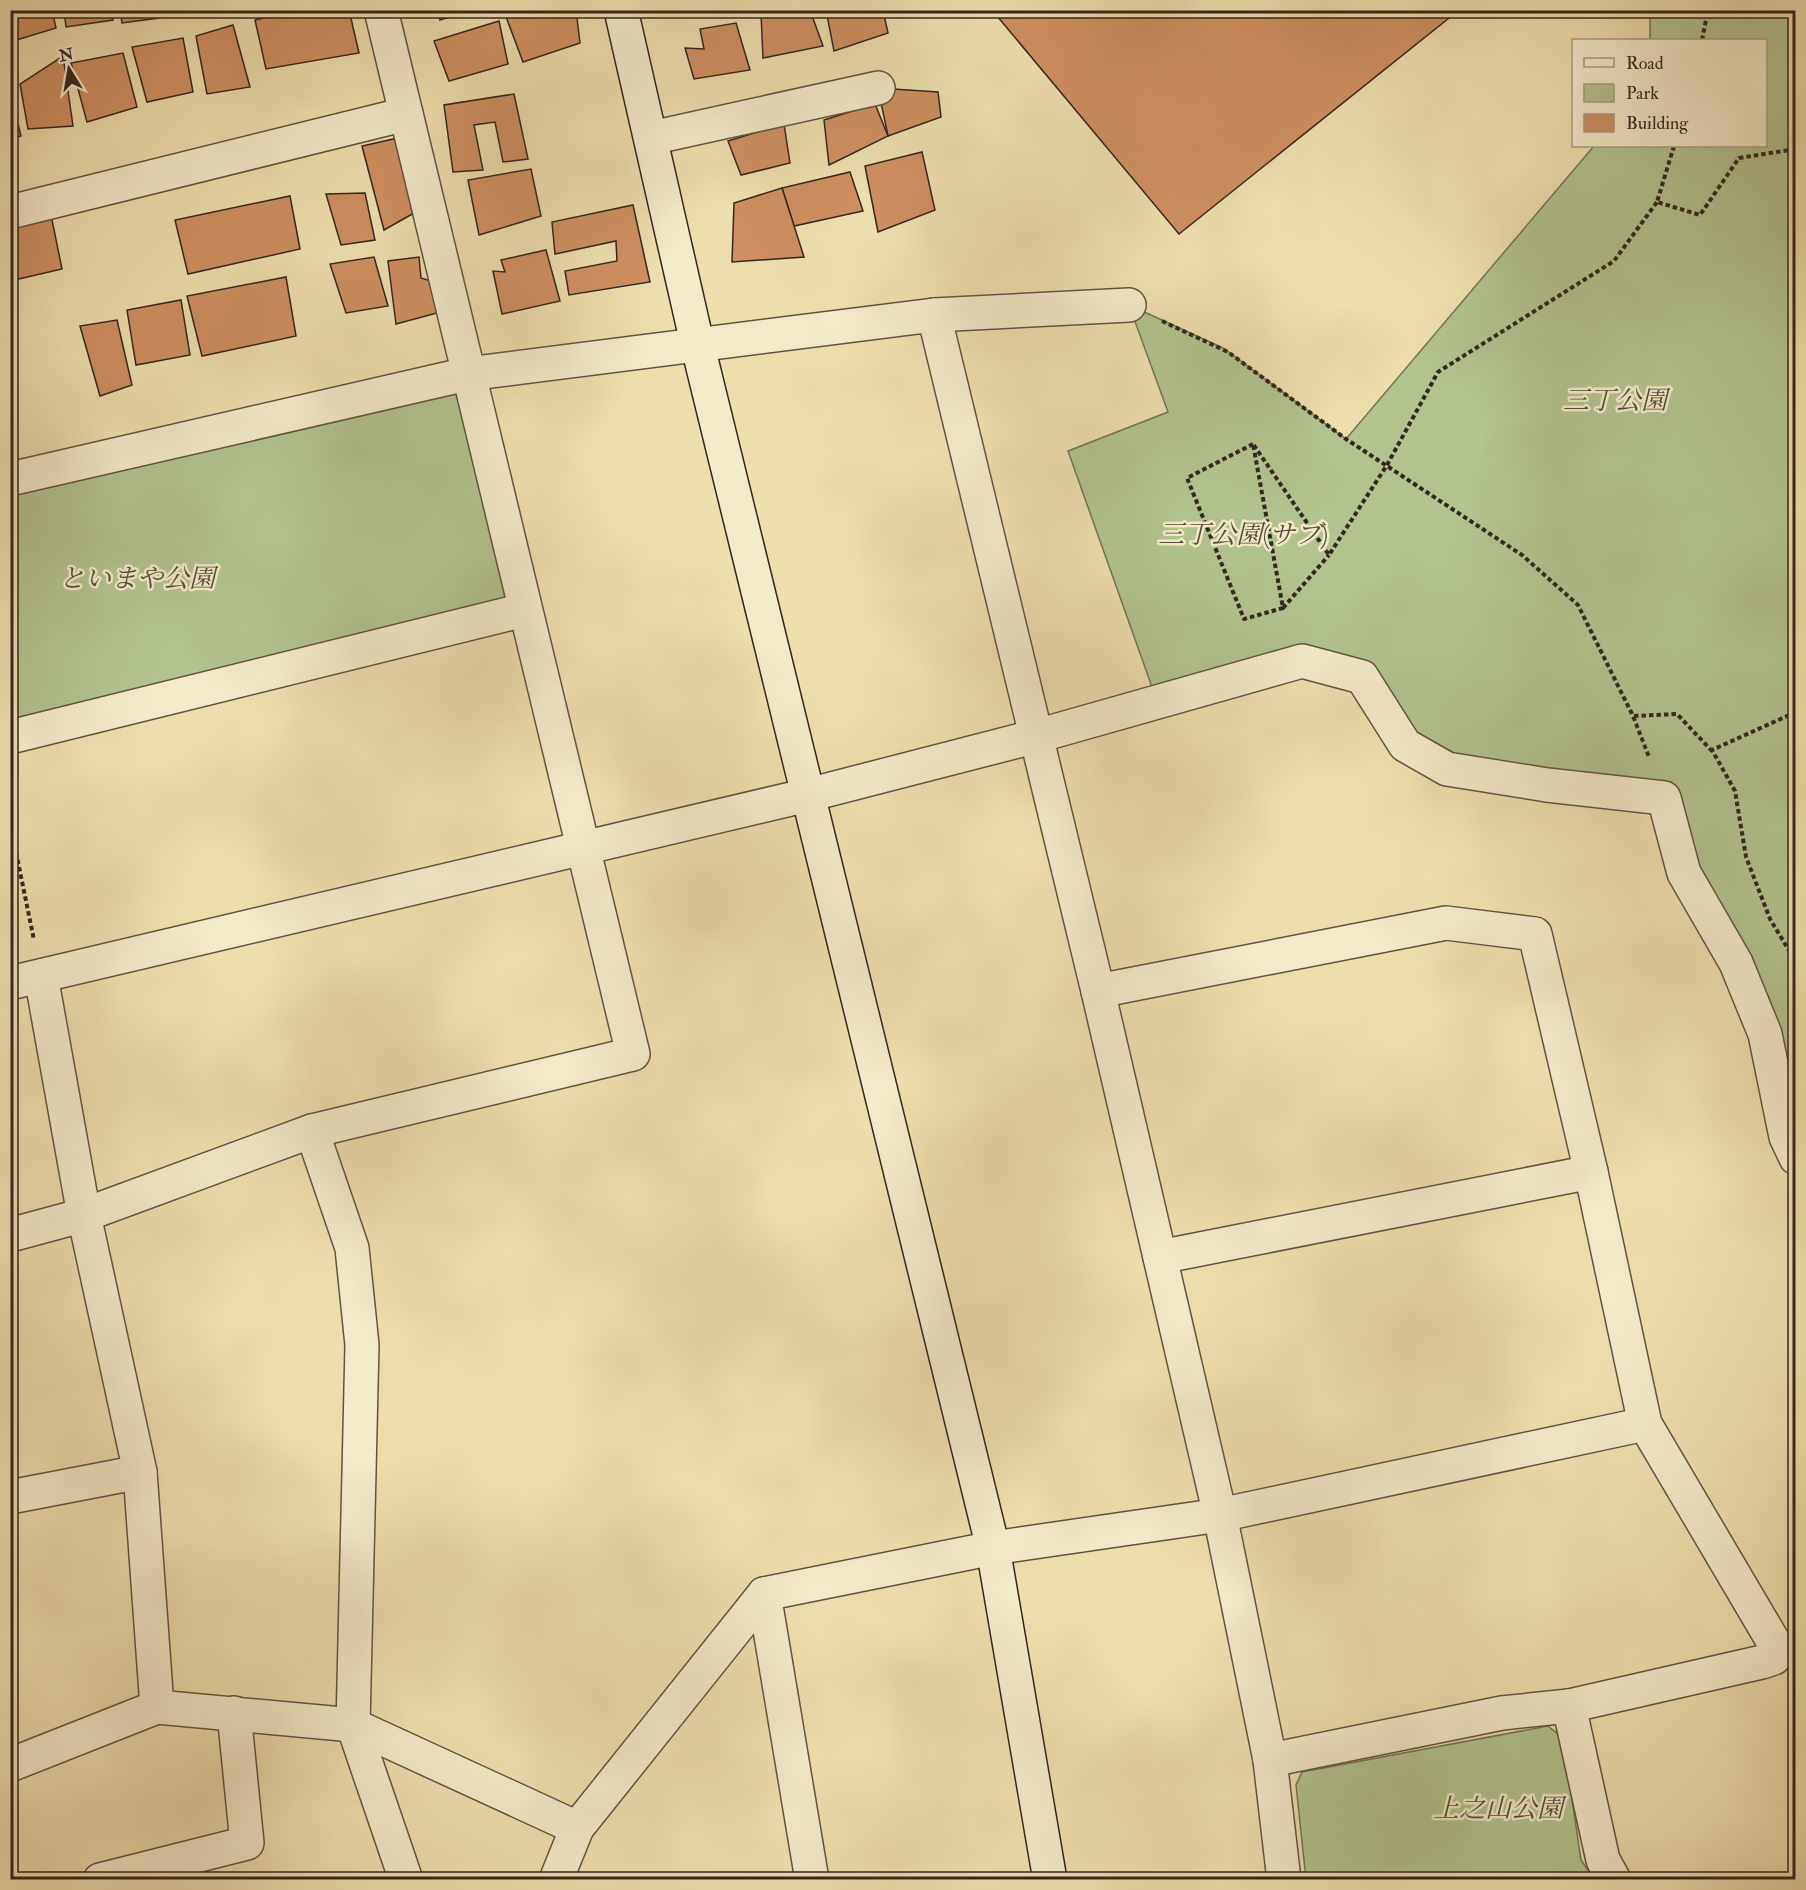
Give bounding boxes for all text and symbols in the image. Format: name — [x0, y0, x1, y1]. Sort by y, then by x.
north arrow — [39, 39, 99, 99]
legend — [1572, 39, 1767, 147]
text: N — [56, 44, 76, 67]
text: Road — [1626, 52, 1664, 75]
text: Park — [1626, 82, 1659, 105]
text: Building — [1626, 112, 1689, 135]
park label: 三丁公園 — [1563, 385, 1671, 417]
park label: 三丁公園(サブ) — [1158, 519, 1328, 551]
park label: といまや公園 — [59, 563, 219, 595]
park label: 上之山公園 — [1433, 1793, 1567, 1825]

